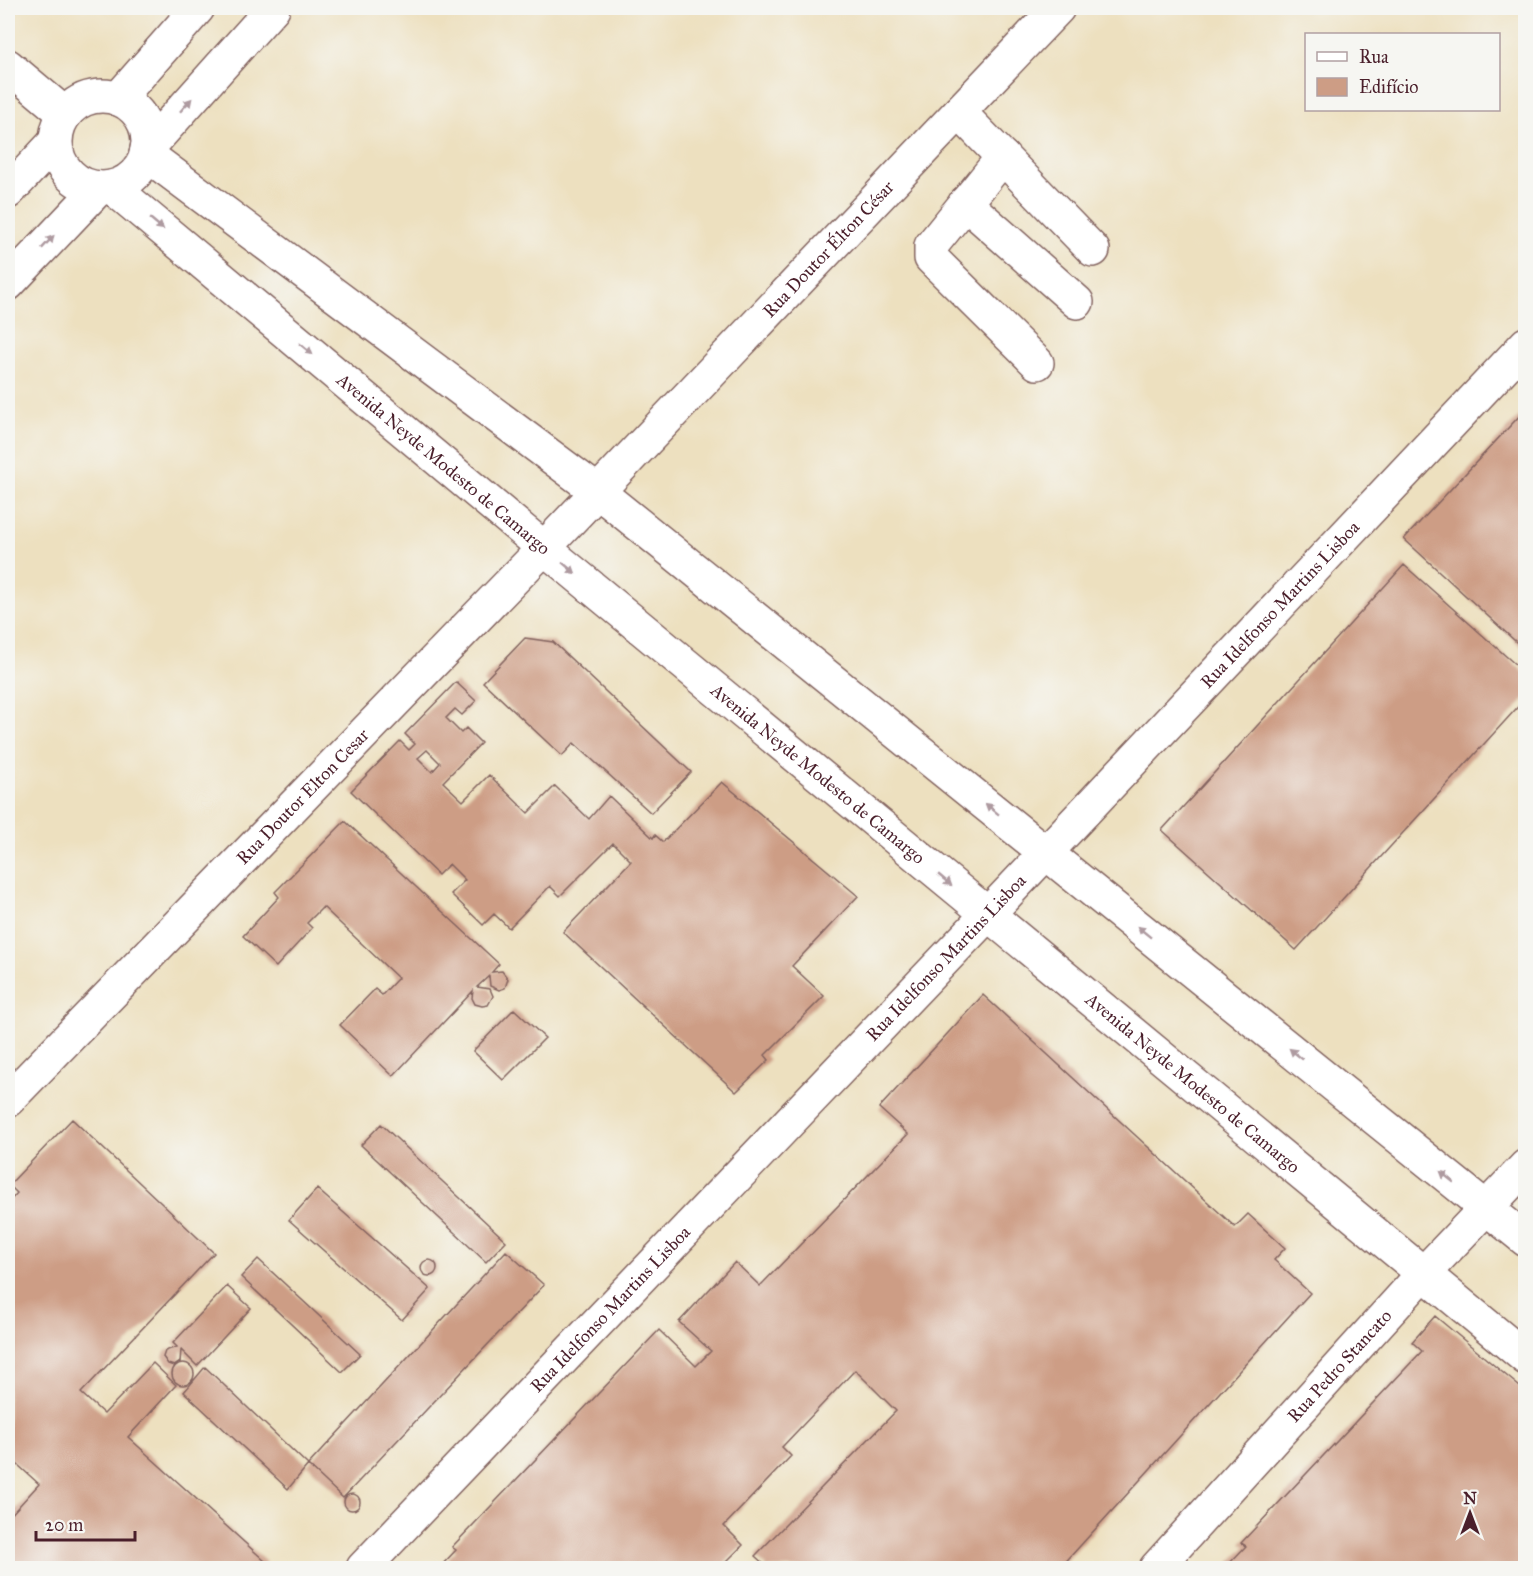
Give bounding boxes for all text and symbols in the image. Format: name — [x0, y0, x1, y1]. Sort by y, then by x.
legend — [1305, 33, 1500, 111]
text: Rua — [1359, 46, 1389, 68]
text: Edifício — [1359, 76, 1418, 98]
one-way arrow — [179, 98, 193, 113]
street label: Rua Doutor Élton César — [758, 176, 899, 322]
one-way arrow — [149, 217, 164, 230]
one-way arrow — [40, 235, 54, 249]
one-way arrow — [298, 342, 313, 355]
street label: Avenida Neyde Modesto de Camargo — [332, 368, 555, 559]
street label: Rua Idelfonso Martins Lisboa — [1196, 516, 1364, 693]
one-way arrow — [561, 562, 577, 575]
street label: Avenida Neyde Modesto de Camargo — [705, 678, 929, 869]
street label: Rua Doutor Elton Cesar — [232, 724, 374, 869]
one-way arrow — [985, 804, 1000, 816]
street label: Rua Idelfonso Martins Lisboa — [861, 870, 1031, 1046]
one-way arrow — [937, 873, 952, 886]
one-way arrow — [1136, 925, 1152, 938]
street label: Avenida Neyde Modesto de Camargo — [1080, 988, 1304, 1178]
one-way arrow — [1288, 1048, 1304, 1061]
one-way arrow — [1440, 1171, 1455, 1184]
street label: Rua Idelfonso Martins Lisboa — [526, 1221, 695, 1397]
street label: Rua Pedro Stancato — [1283, 1305, 1396, 1427]
north arrow — [1440, 1483, 1500, 1543]
text: N — [1463, 1489, 1477, 1508]
scale bar — [36, 1504, 135, 1542]
text: 20 m — [45, 1514, 83, 1536]

